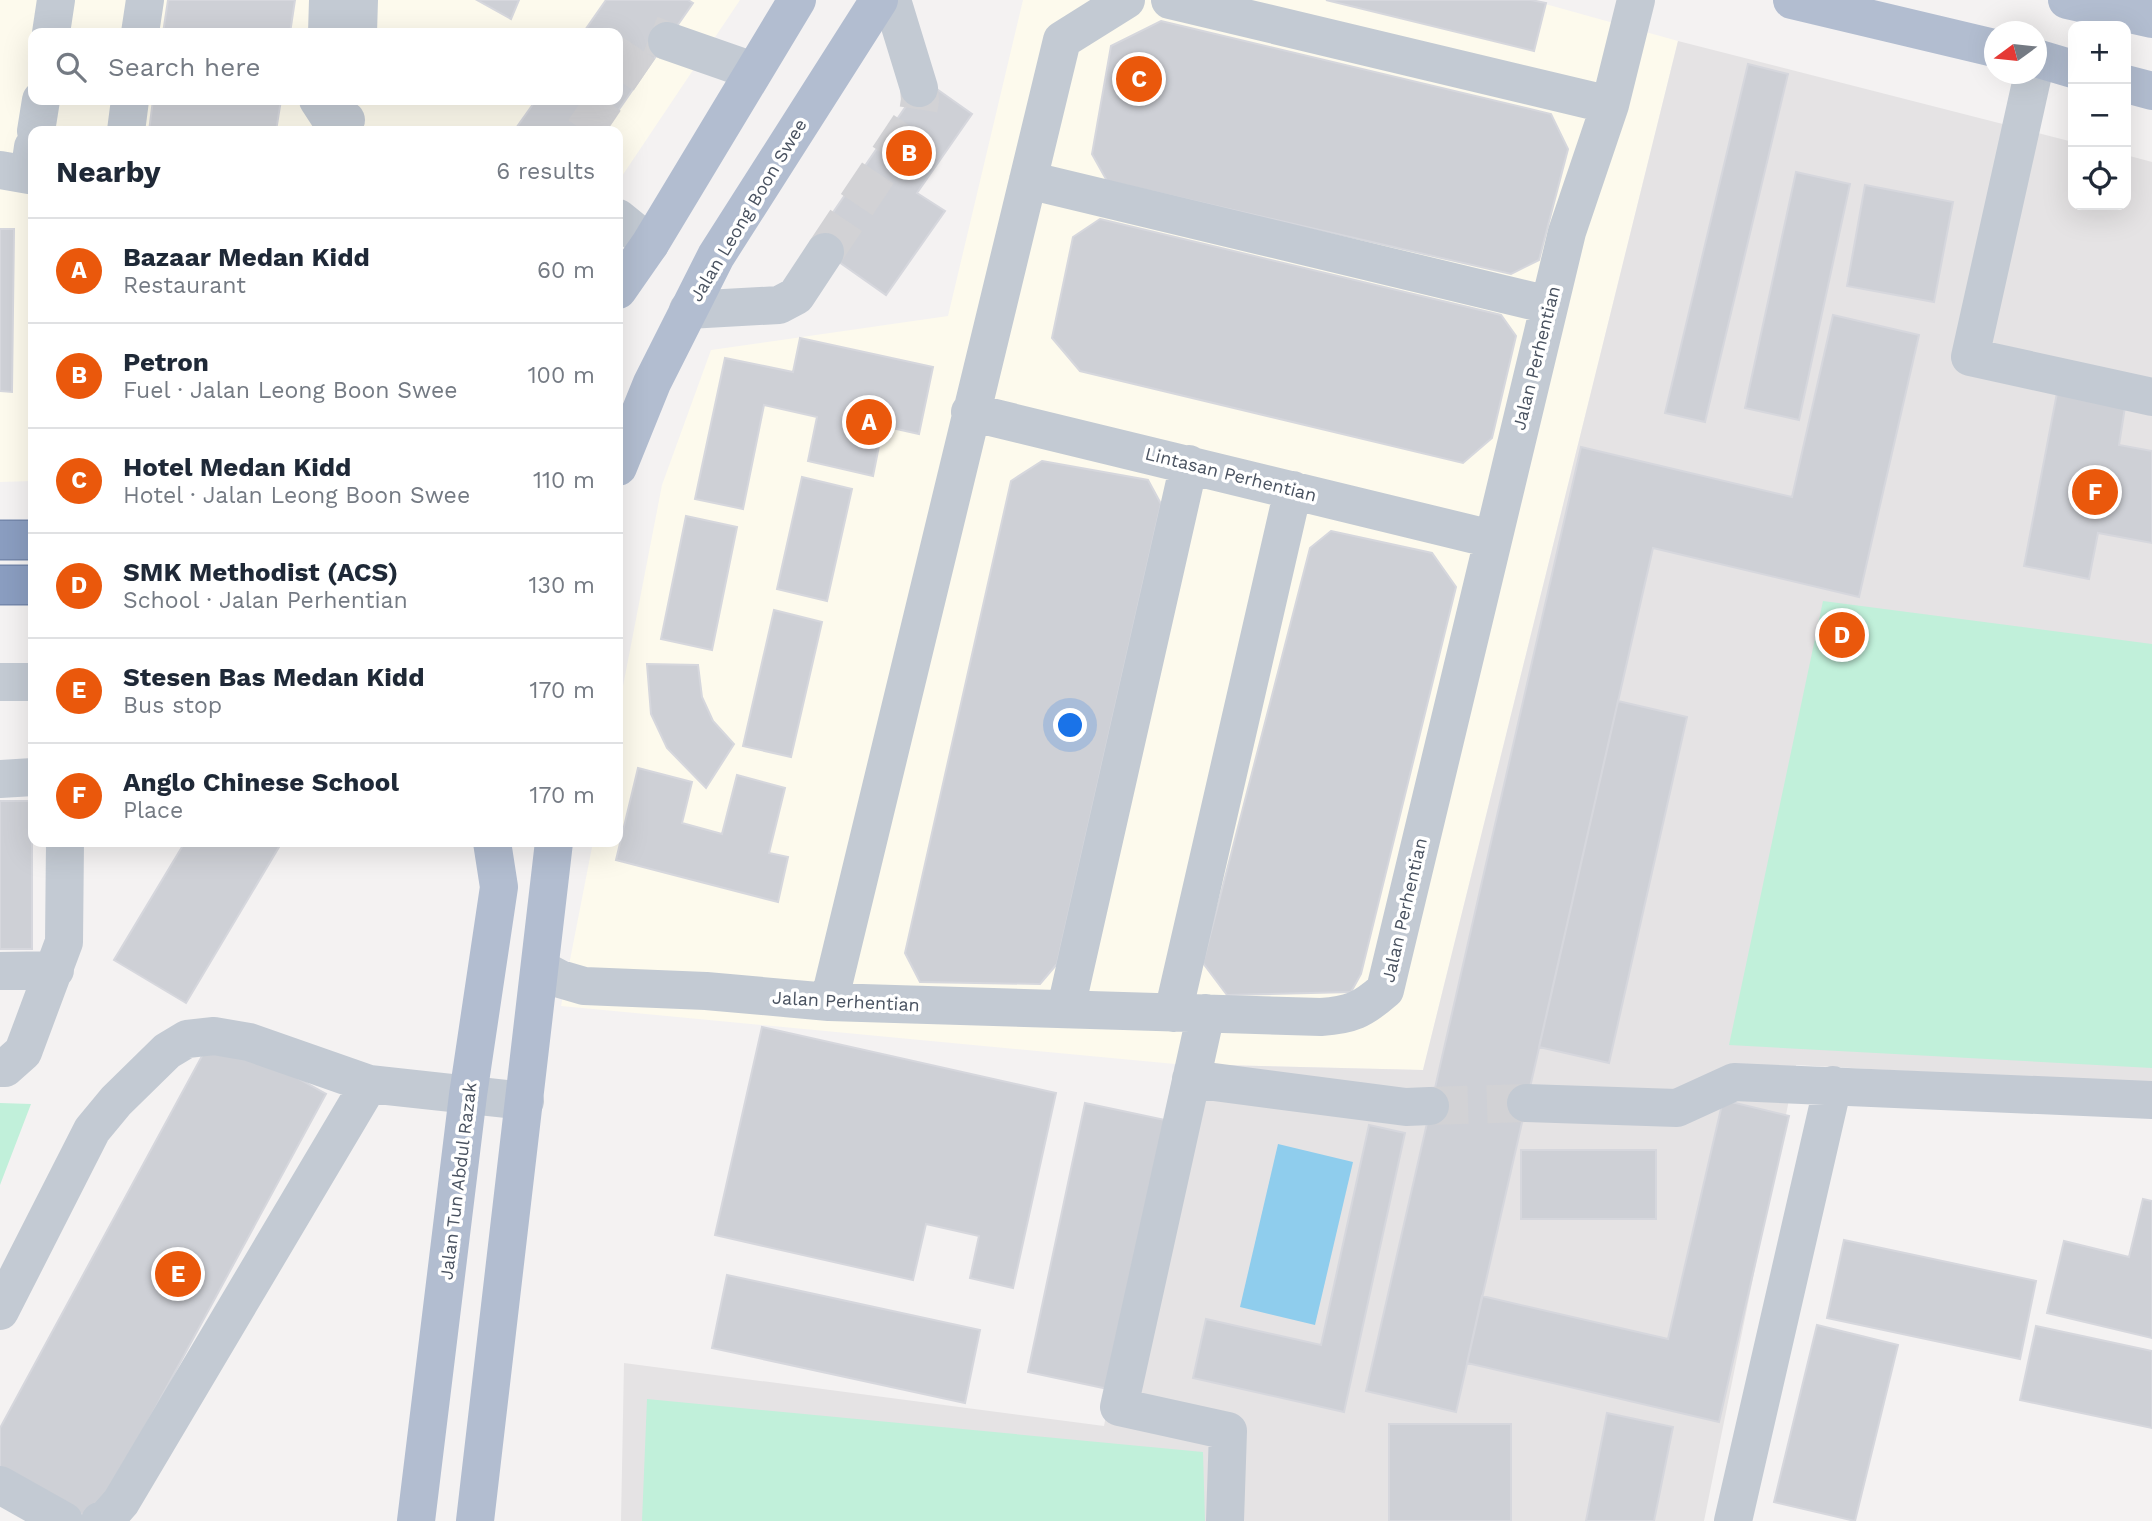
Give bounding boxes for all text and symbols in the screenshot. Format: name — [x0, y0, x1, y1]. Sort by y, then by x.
north arrow — [1984, 21, 2047, 84]
map controls — [2068, 21, 2131, 210]
button: + — [2068, 21, 2131, 84]
search box — [28, 28, 623, 105]
icon: search — [52, 48, 90, 86]
text: Search here — [108, 52, 260, 82]
pin: C — [1116, 53, 1162, 105]
button: − — [2068, 84, 2131, 147]
street label: Jalan Leong Boon Swee — [685, 115, 811, 305]
pin: B — [886, 127, 932, 179]
button: locate — [2068, 147, 2131, 210]
text: Nearby — [56, 154, 161, 189]
text: 6 results — [496, 158, 595, 185]
text: Bazaar Medan Kidd — [123, 242, 370, 272]
text: A — [71, 257, 87, 284]
text: 60 m — [537, 257, 595, 284]
text: Restaurant — [123, 272, 246, 299]
street label: Jalan Perhentian — [1508, 284, 1564, 432]
text: Petron — [123, 347, 209, 377]
text: B — [71, 362, 87, 389]
text: 100 m — [528, 362, 595, 389]
text: Fuel · Jalan Leong Boon Swee — [123, 377, 458, 404]
pin: A — [846, 396, 892, 448]
street label: Lintasan Perhentian — [1143, 443, 1319, 505]
text: Hotel Medan Kidd — [123, 452, 351, 482]
pin: F — [2072, 466, 2118, 518]
text: C — [71, 467, 87, 494]
text: 110 m — [533, 467, 595, 494]
text: Hotel · Jalan Leong Boon Swee — [123, 482, 470, 509]
text: SMK Methodist (ACS) — [123, 557, 398, 587]
text: D — [71, 572, 87, 599]
text: 130 m — [529, 572, 595, 599]
text: School · Jalan Perhentian — [123, 587, 408, 614]
pin: D — [1819, 609, 1865, 661]
text: Stesen Bas Medan Kidd — [123, 662, 424, 692]
text: E — [72, 677, 86, 704]
text: 170 m — [530, 677, 595, 704]
text: Bus stop — [123, 692, 222, 719]
your location — [1053, 708, 1087, 742]
text: Anglo Chinese School — [123, 767, 399, 797]
text: F — [72, 782, 86, 809]
text: 170 m — [530, 782, 595, 809]
text: Place — [123, 797, 183, 824]
street label: Jalan Perhentian — [1377, 836, 1431, 984]
street label: Jalan Perhentian — [772, 987, 920, 1015]
street label: Jalan Tun Abdul Razak — [435, 1081, 481, 1281]
pin: E — [155, 1248, 201, 1300]

